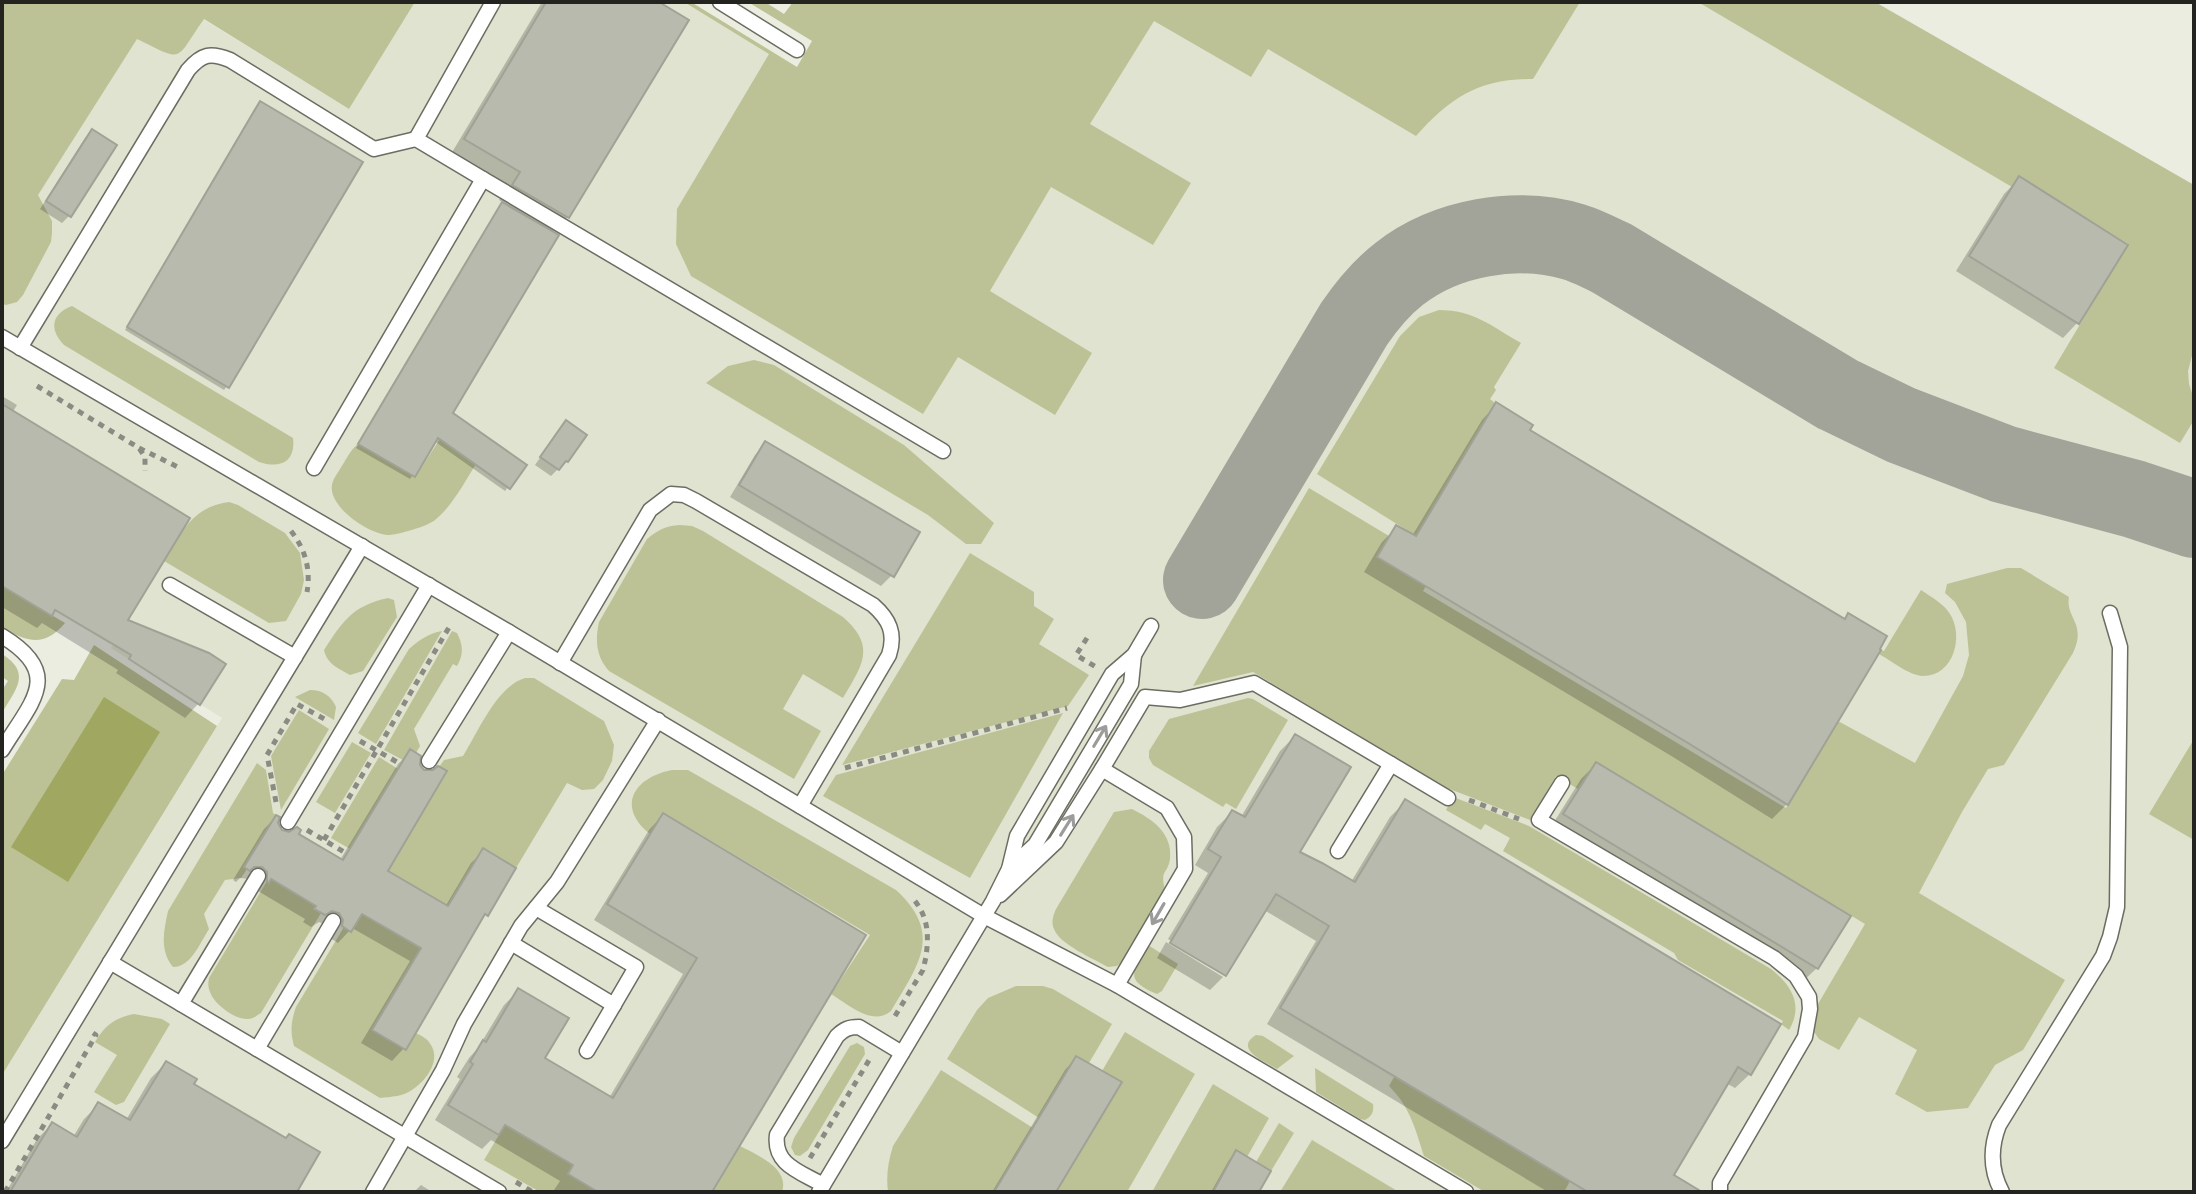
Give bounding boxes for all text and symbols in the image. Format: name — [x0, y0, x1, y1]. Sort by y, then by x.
one-way arrow — [1092, 725, 1108, 748]
one-way arrow — [1060, 814, 1076, 837]
one-way arrow — [1150, 902, 1166, 925]

